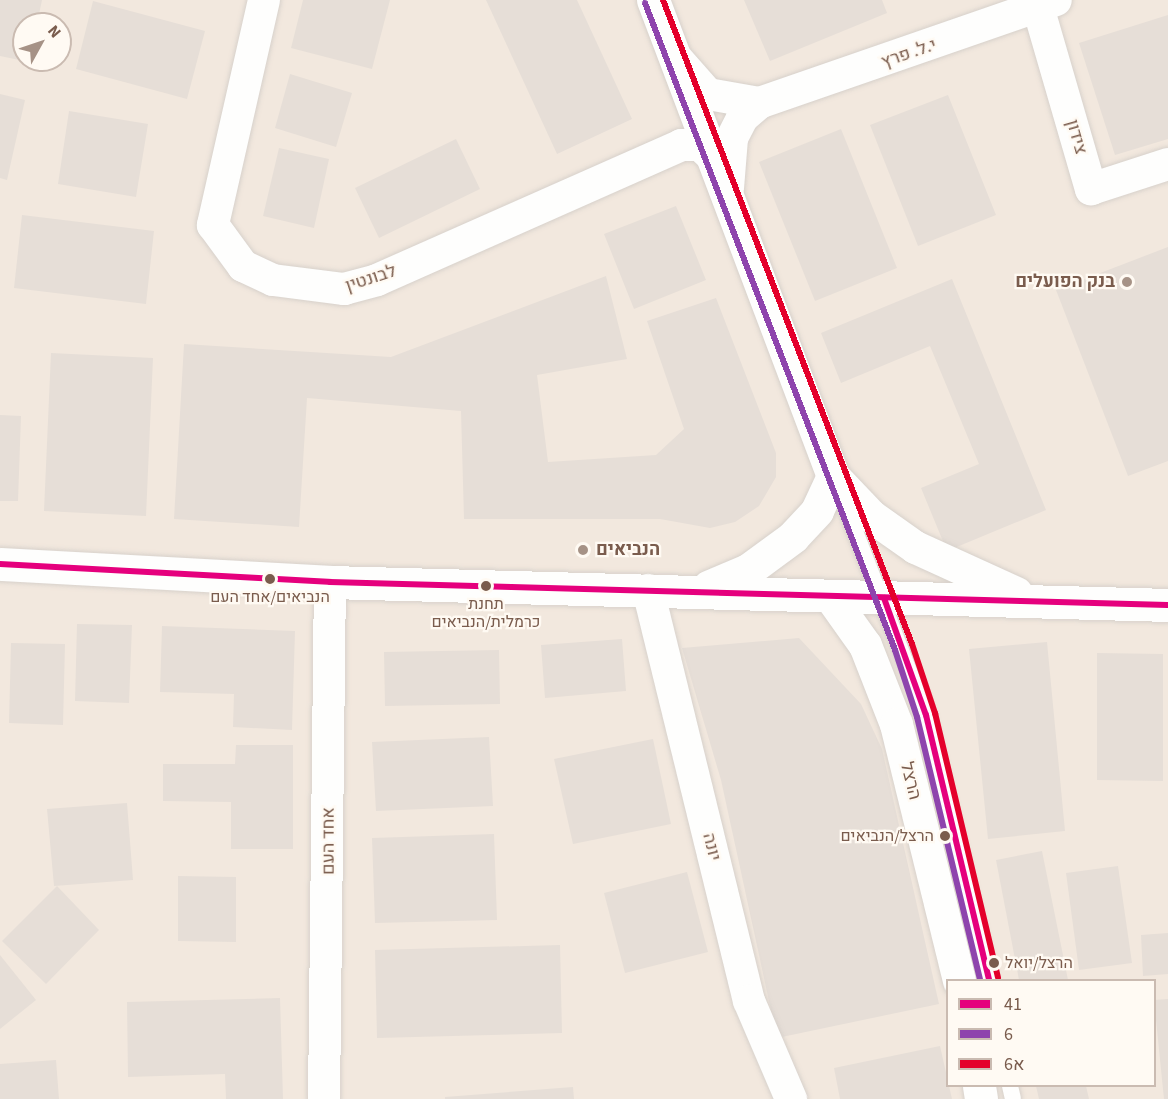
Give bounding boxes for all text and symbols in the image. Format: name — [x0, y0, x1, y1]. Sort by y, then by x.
north arrow — [12, 12, 72, 72]
text: N — [42, 21, 66, 43]
street label: י.ל. פרץ — [879, 35, 939, 73]
street label: צידון — [1061, 117, 1091, 157]
street label: לבונטין — [343, 261, 399, 297]
place label: בנק הפועלים — [1015, 271, 1115, 293]
marker: בנק הפועלים — [1120, 275, 1134, 289]
place label: הנביאים — [596, 539, 660, 561]
marker: הנביאים — [574, 541, 592, 559]
marker: הנביאים/אחד העם — [264, 573, 276, 585]
marker: תחנת כרמלית/הנביאים — [480, 580, 492, 592]
place label: הנביאים/אחד העם — [210, 587, 330, 607]
place label: תחנת כרמלית/הנביאים — [432, 594, 540, 632]
street label: הרצל — [895, 760, 925, 802]
street label: אחד העם — [318, 807, 340, 875]
place label: הרצל/הנביאים — [840, 826, 934, 846]
marker: הרצל/הנביאים — [939, 830, 951, 842]
street label: יונה — [697, 831, 725, 863]
place label: הרצל/יואל — [1005, 953, 1073, 973]
marker: הרצל/יואל — [988, 957, 1000, 969]
legend — [946, 979, 1156, 1087]
text: 41 — [1004, 992, 1022, 1017]
text: 6 — [1004, 1022, 1013, 1047]
text: 6א — [1004, 1052, 1025, 1077]

